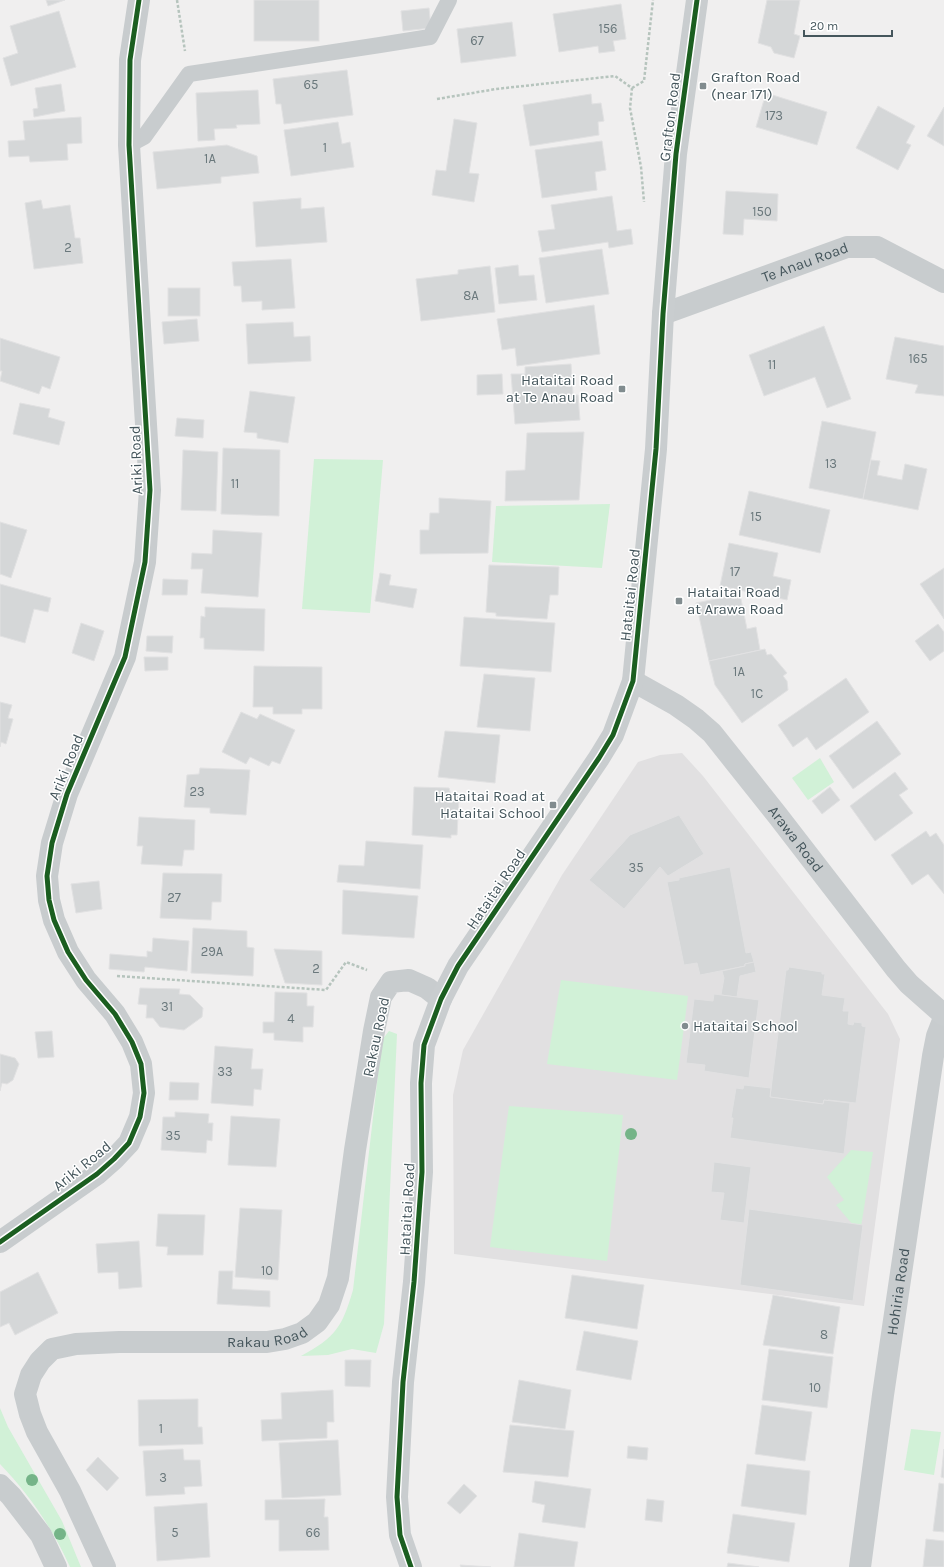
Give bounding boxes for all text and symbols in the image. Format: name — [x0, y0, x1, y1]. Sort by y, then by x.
scale bar — [804, 12, 892, 38]
text: 20 m — [810, 19, 838, 33]
house number: 156 — [598, 21, 618, 36]
house number: 67 — [470, 33, 484, 48]
place label: Grafton Road (near 171) — [711, 68, 800, 103]
street label: Grafton Road — [656, 72, 684, 162]
house number: 65 — [304, 77, 318, 92]
marker: Grafton Road (near 171) — [698, 81, 708, 91]
house number: 173 — [765, 108, 783, 123]
house number: 1 — [323, 140, 327, 155]
house number: 1A — [204, 151, 216, 166]
house number: 150 — [752, 204, 772, 219]
street label: Te Anau Road — [759, 238, 851, 286]
house number: 2 — [64, 240, 72, 255]
house number: 8A — [463, 288, 479, 303]
house number: 165 — [908, 351, 928, 366]
house number: 11 — [768, 357, 776, 372]
place label: Hataitai Road at Te Anau Road — [506, 371, 614, 406]
marker: Hataitai Road at Te Anau Road — [617, 384, 627, 394]
street label: Ariki Road — [126, 425, 146, 495]
house number: 13 — [825, 456, 837, 471]
house number: 11 — [231, 476, 239, 491]
house number: 15 — [750, 509, 762, 524]
street label: Hataitai Road — [616, 548, 644, 642]
house number: 17 — [730, 564, 740, 579]
place label: Hataitai Road at Arawa Road — [687, 583, 784, 618]
marker: Hataitai Road at Arawa Road — [674, 596, 684, 606]
house number: 1A — [733, 664, 745, 679]
house number: 1C — [751, 686, 763, 701]
street label: Ariki Road — [45, 731, 87, 803]
house number: 23 — [189, 784, 205, 799]
place label: Hataitai Road at Hataitai School — [434, 787, 545, 822]
marker: Hataitai Road at Hataitai School — [548, 800, 558, 810]
street label: Arawa Road — [764, 802, 827, 876]
street label: Hataitai Road — [463, 845, 529, 933]
house number: 35 — [628, 860, 644, 875]
house number: 27 — [167, 890, 181, 905]
house number: 29A — [201, 944, 224, 959]
house number: 2 — [312, 961, 320, 976]
street label: Rakau Road — [359, 995, 393, 1079]
house number: 31 — [161, 999, 173, 1014]
house number: 4 — [287, 1011, 295, 1026]
place label: Hataitai School — [693, 1017, 798, 1035]
marker: Hataitai School — [680, 1021, 690, 1031]
house number: 33 — [217, 1064, 233, 1079]
house number: 35 — [165, 1128, 181, 1143]
street label: Ariki Road — [49, 1137, 115, 1195]
street label: Hataitai Road — [396, 1162, 418, 1256]
street label: Hohiria Road — [883, 1247, 914, 1337]
house number: 10 — [261, 1263, 273, 1278]
street label: Rakau Road — [227, 1323, 311, 1351]
house number: 8 — [820, 1327, 828, 1342]
house number: 10 — [809, 1380, 821, 1395]
house number: 1 — [159, 1421, 163, 1436]
house number: 3 — [159, 1470, 167, 1485]
house number: 5 — [171, 1525, 179, 1540]
house number: 66 — [306, 1525, 320, 1540]

